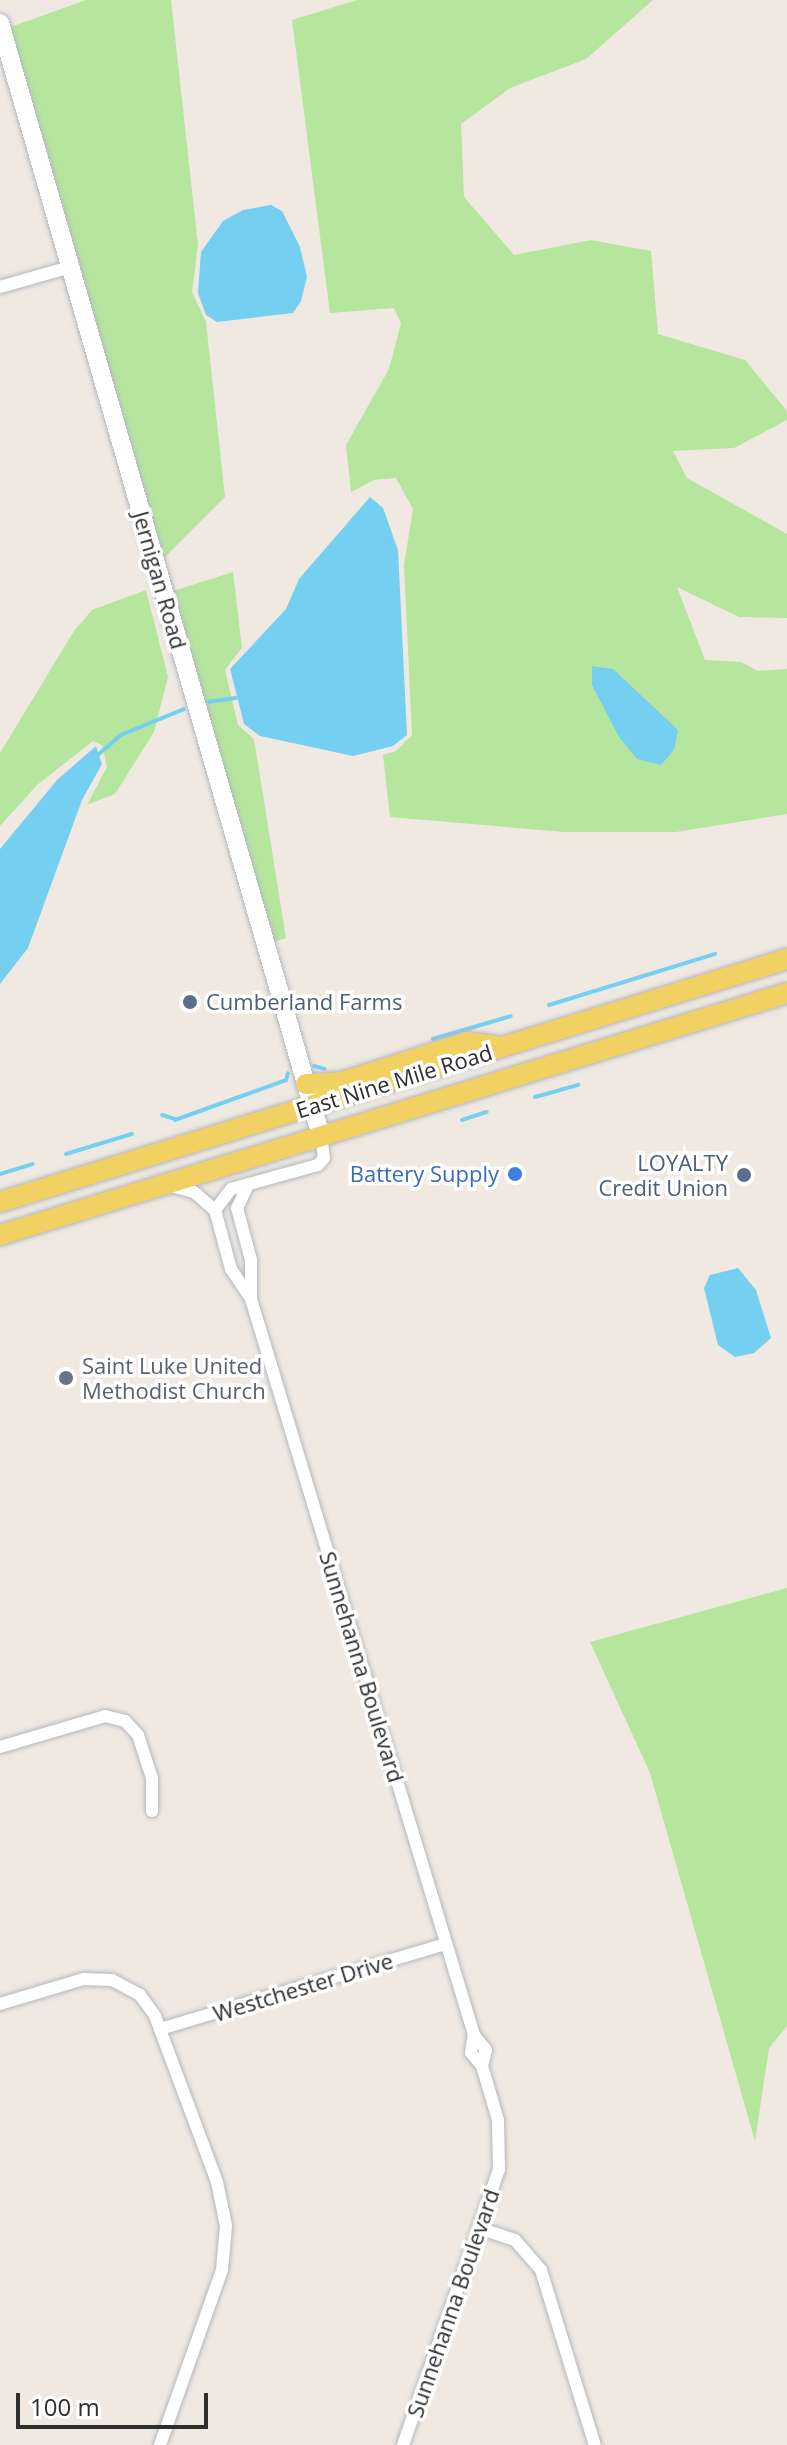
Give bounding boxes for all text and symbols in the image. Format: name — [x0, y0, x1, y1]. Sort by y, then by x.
street label: Jernigan Road — [128, 508, 192, 652]
place label: Cumberland Farms — [206, 989, 402, 1015]
marker: Cumberland Farms — [181, 993, 199, 1011]
street label: East Nine Mile Road — [293, 1039, 495, 1123]
place label: LOYALTY Credit Union — [598, 1149, 728, 1200]
place label: Battery Supply — [350, 1161, 499, 1187]
marker: Battery Supply — [506, 1165, 524, 1183]
marker: LOYALTY Credit Union — [735, 1166, 753, 1184]
place label: Saint Luke United Methodist Church — [82, 1352, 266, 1404]
marker: Saint Luke United Methodist Church — [57, 1369, 75, 1387]
street label: Sunnehanna Boulevard — [314, 1548, 410, 1786]
street label: Westchester Drive — [210, 1947, 396, 2027]
street label: Sunnehanna Boulevard — [401, 2185, 505, 2421]
scale bar — [20, 2377, 212, 2427]
text: 100 m — [30, 2390, 100, 2423]

